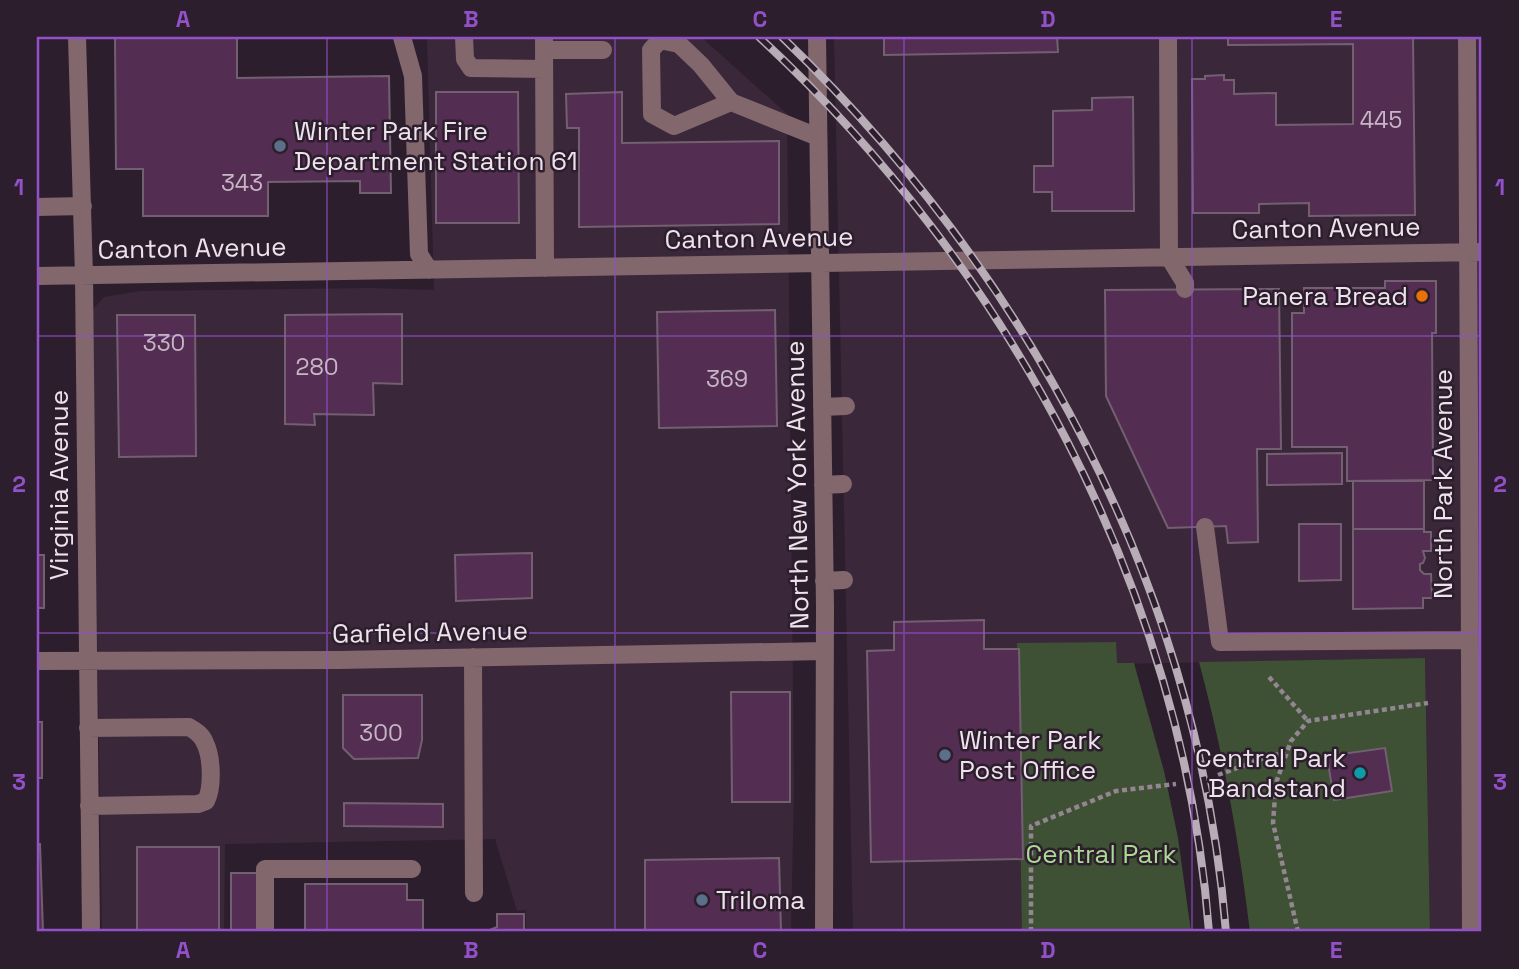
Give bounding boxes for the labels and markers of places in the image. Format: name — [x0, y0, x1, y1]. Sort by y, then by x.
place label: Winter Park Fire Department Station 61 — [294, 114, 578, 178]
marker: Winter Park Fire Department Station 61 — [272, 138, 288, 154]
place label: Panera Bread — [1242, 279, 1408, 313]
marker: Panera Bread — [1414, 288, 1430, 304]
place label: Winter Park Post Office — [959, 723, 1101, 787]
place label: Central Park Bandstand — [1195, 741, 1346, 805]
marker: Winter Park Post Office — [937, 747, 953, 763]
marker: Central Park Bandstand — [1352, 765, 1368, 781]
place label: Triloma — [716, 883, 805, 917]
marker: Triloma — [694, 892, 710, 908]

